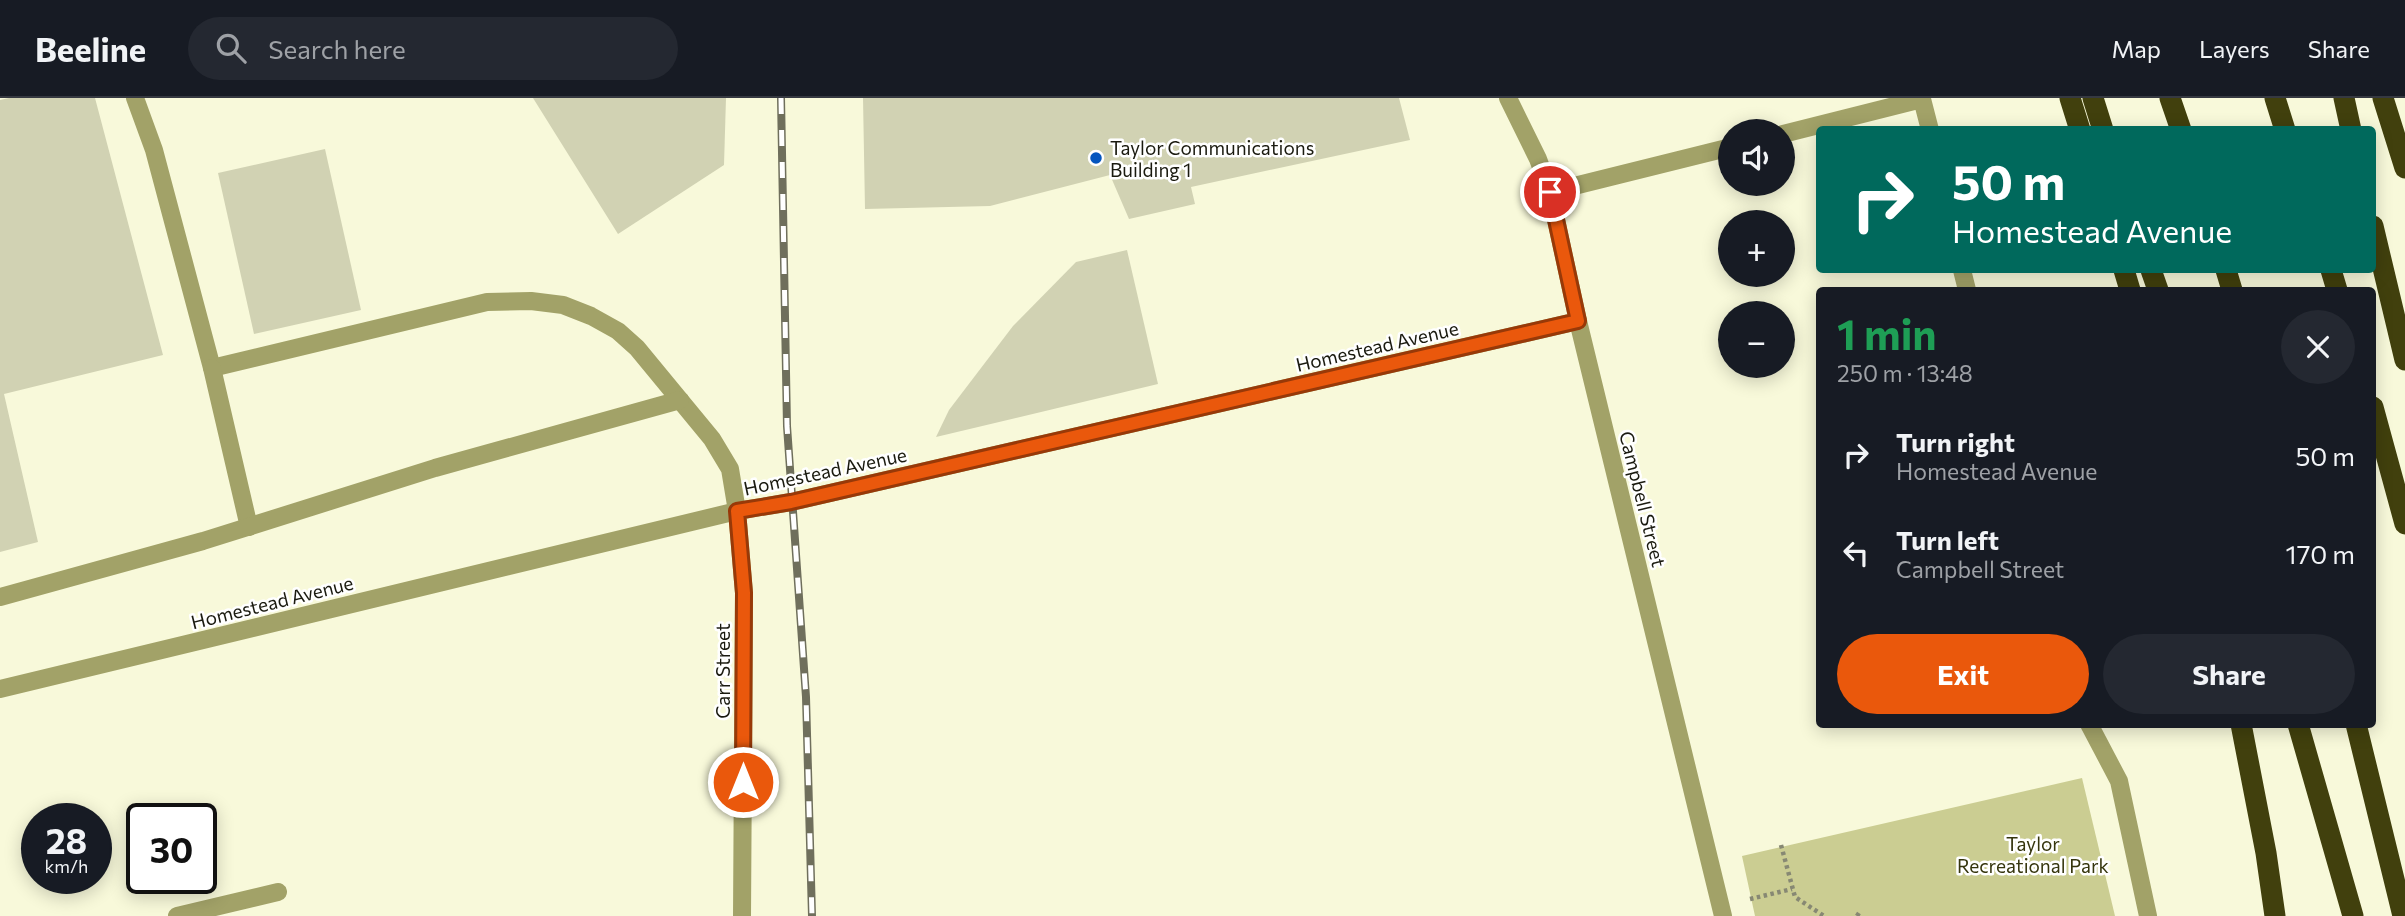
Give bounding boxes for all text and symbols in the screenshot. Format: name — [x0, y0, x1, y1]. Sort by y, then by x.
search box — [188, 17, 678, 80]
text: Beeline — [35, 28, 146, 69]
icon: search — [212, 29, 250, 67]
text: Search here — [268, 33, 406, 64]
text: Map — [2112, 34, 2161, 63]
text: Layers — [2199, 34, 2270, 63]
text: Share — [2308, 34, 2370, 63]
map controls — [1718, 119, 1795, 378]
button: sound — [1718, 119, 1795, 196]
place label: Taylor Communications Building 1 — [1110, 136, 1314, 181]
marker: Taylor Communications Building 1 — [1088, 150, 1104, 166]
text: 50 m — [1952, 150, 2065, 210]
icon: right — [1837, 154, 1928, 245]
pin — [1520, 162, 1580, 222]
icon: arrive — [1531, 173, 1569, 211]
button: + — [1718, 210, 1795, 287]
text: Homestead Avenue — [1952, 210, 2232, 250]
button: − — [1718, 301, 1795, 378]
text: 1 min — [1837, 307, 1937, 359]
button: close — [2281, 310, 2355, 384]
street label: Homestead Avenue — [1293, 316, 1461, 376]
text: 250 m · 13:48 — [1837, 359, 1973, 387]
text: Turn right — [1896, 426, 2015, 457]
street label: Campbell Street — [1615, 429, 1671, 569]
icon: right — [1837, 436, 1875, 474]
text: 50 m — [2295, 440, 2355, 471]
street label: Homestead Avenue — [741, 442, 909, 500]
text: Homestead Avenue — [1896, 457, 2097, 485]
text: Turn left — [1896, 524, 1999, 555]
icon: left — [1837, 534, 1875, 572]
text: 170 m — [2286, 538, 2355, 569]
text: Campbell Street — [1896, 555, 2064, 583]
street label: Homestead Avenue — [189, 571, 355, 633]
street label: Carr Street — [711, 623, 734, 719]
button: Exit — [1837, 634, 2089, 714]
button: Share — [2103, 634, 2355, 714]
position arrow — [706, 745, 780, 819]
speed limit sign: 30 — [126, 803, 217, 894]
text: 28 — [46, 818, 87, 861]
park label: Taylor Recreational Park — [1957, 832, 2109, 877]
text: km/h — [45, 855, 88, 877]

